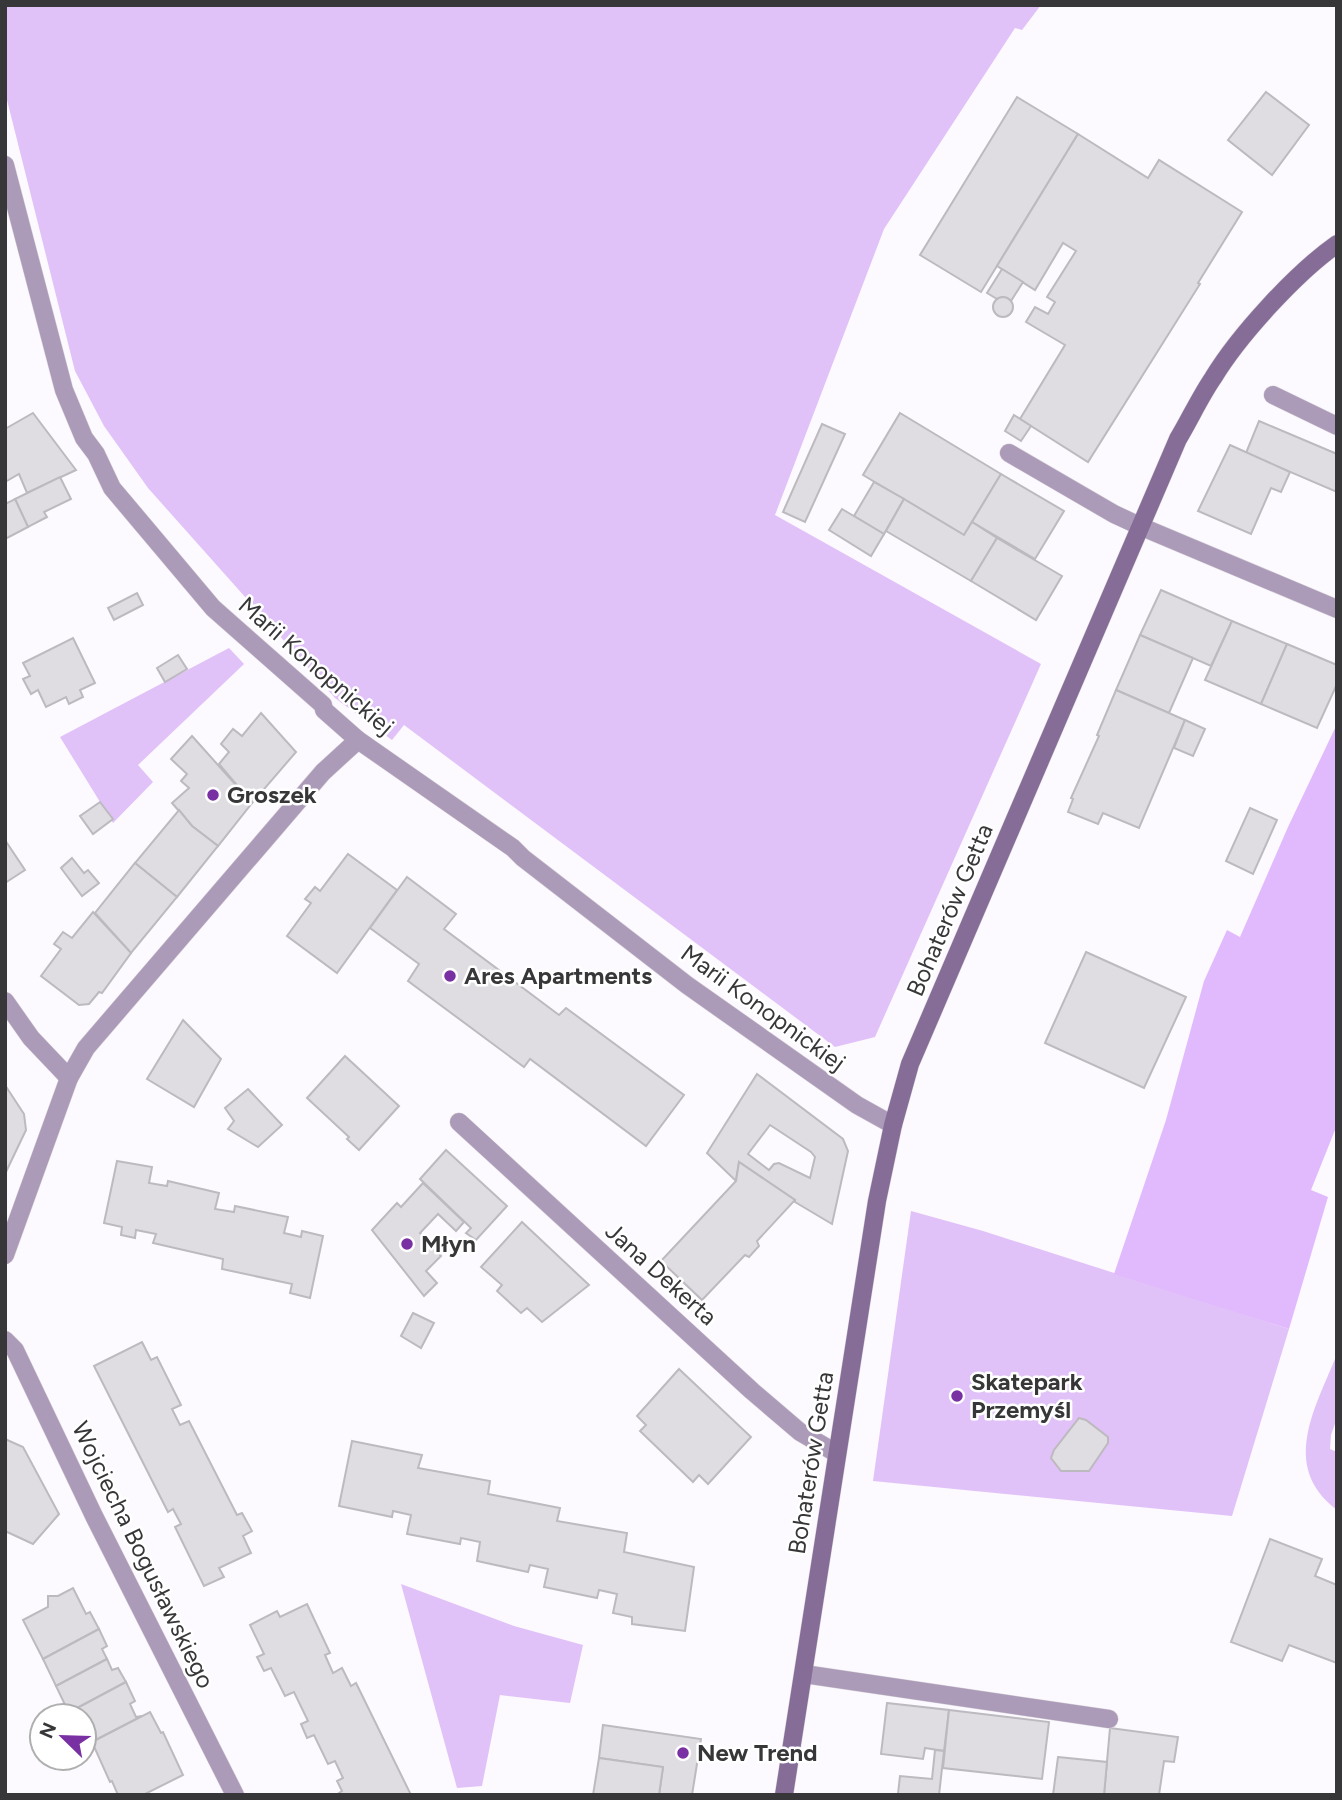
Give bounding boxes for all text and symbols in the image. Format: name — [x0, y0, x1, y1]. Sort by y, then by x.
street label: Marii Konopnickiej — [233, 590, 400, 741]
place label: Groszek — [227, 780, 317, 809]
marker: Groszek — [205, 787, 221, 803]
street label: Bohaterów Getta — [900, 819, 999, 1000]
street label: Marii Konopnickiej — [675, 938, 851, 1077]
place label: Ares Apartments — [464, 961, 652, 990]
marker: Ares Apartments — [442, 968, 458, 984]
street label: Jana Dekerta — [600, 1216, 723, 1331]
place label: Młyn — [421, 1229, 476, 1258]
marker: Młyn — [399, 1236, 415, 1252]
place label: Skatepark Przemyśl — [971, 1367, 1083, 1424]
street label: Bohaterów Getta — [782, 1370, 839, 1556]
marker: Skatepark Przemyśl — [949, 1388, 965, 1404]
street label: Wojciecha Bogusławskiego — [66, 1417, 221, 1693]
north arrow — [28, 1702, 98, 1772]
text: N — [34, 1719, 61, 1742]
place label: New Trend — [697, 1738, 817, 1767]
marker: New Trend — [675, 1745, 691, 1761]

